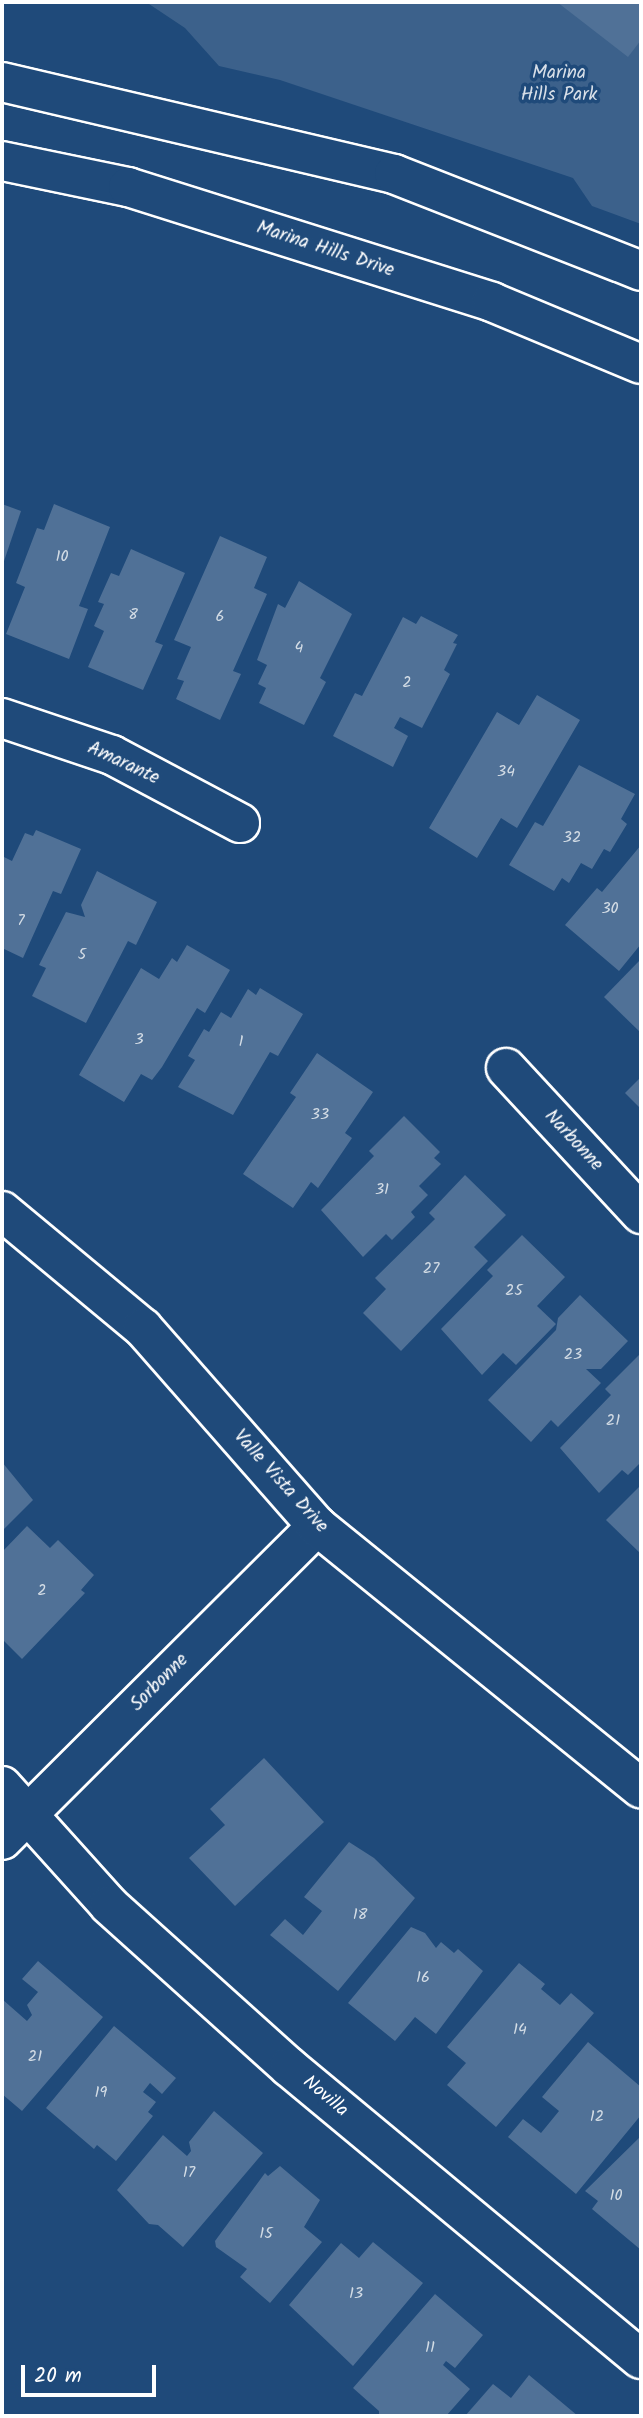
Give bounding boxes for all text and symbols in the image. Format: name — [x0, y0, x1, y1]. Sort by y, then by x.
park label: Marina Hills Park — [521, 63, 597, 107]
street label: Marina Hills Drive — [253, 217, 397, 283]
house number: 10 — [55, 547, 69, 567]
house number: 8 — [128, 605, 138, 625]
house number: 6 — [216, 607, 224, 627]
house number: 4 — [295, 638, 303, 658]
house number: 2 — [402, 673, 412, 693]
street label: Amarante — [83, 737, 163, 791]
house number: 34 — [497, 762, 515, 782]
house number: 32 — [563, 828, 581, 848]
house number: 30 — [601, 899, 619, 919]
house number: 7 — [17, 911, 25, 931]
house number: 5 — [78, 945, 86, 965]
house number: 3 — [134, 1030, 144, 1050]
house number: 1 — [238, 1032, 244, 1052]
house number: 33 — [311, 1105, 329, 1125]
street label: Narbonne — [539, 1106, 607, 1176]
house number: 31 — [375, 1180, 389, 1200]
house number: 27 — [423, 1259, 439, 1279]
house number: 25 — [505, 1281, 523, 1301]
house number: 23 — [564, 1345, 582, 1365]
house number: 21 — [606, 1411, 620, 1431]
street label: Valle Vista Drive — [228, 1426, 332, 1538]
house number: 2 — [37, 1581, 47, 1601]
street label: Sorbonne — [126, 1649, 194, 1717]
house number: 18 — [353, 1905, 367, 1925]
house number: 16 — [416, 1968, 430, 1988]
house number: 14 — [513, 2020, 527, 2040]
house number: 21 — [28, 2047, 42, 2067]
street label: Novilla — [298, 2071, 352, 2123]
house number: 19 — [95, 2083, 107, 2103]
house number: 12 — [590, 2107, 604, 2127]
house number: 17 — [183, 2163, 195, 2183]
house number: 10 — [609, 2186, 623, 2206]
house number: 15 — [259, 2224, 273, 2244]
house number: 13 — [349, 2284, 363, 2304]
house number: 11 — [425, 2338, 435, 2358]
scale bar — [24, 2352, 159, 2396]
text: 20 m — [34, 2360, 82, 2393]

